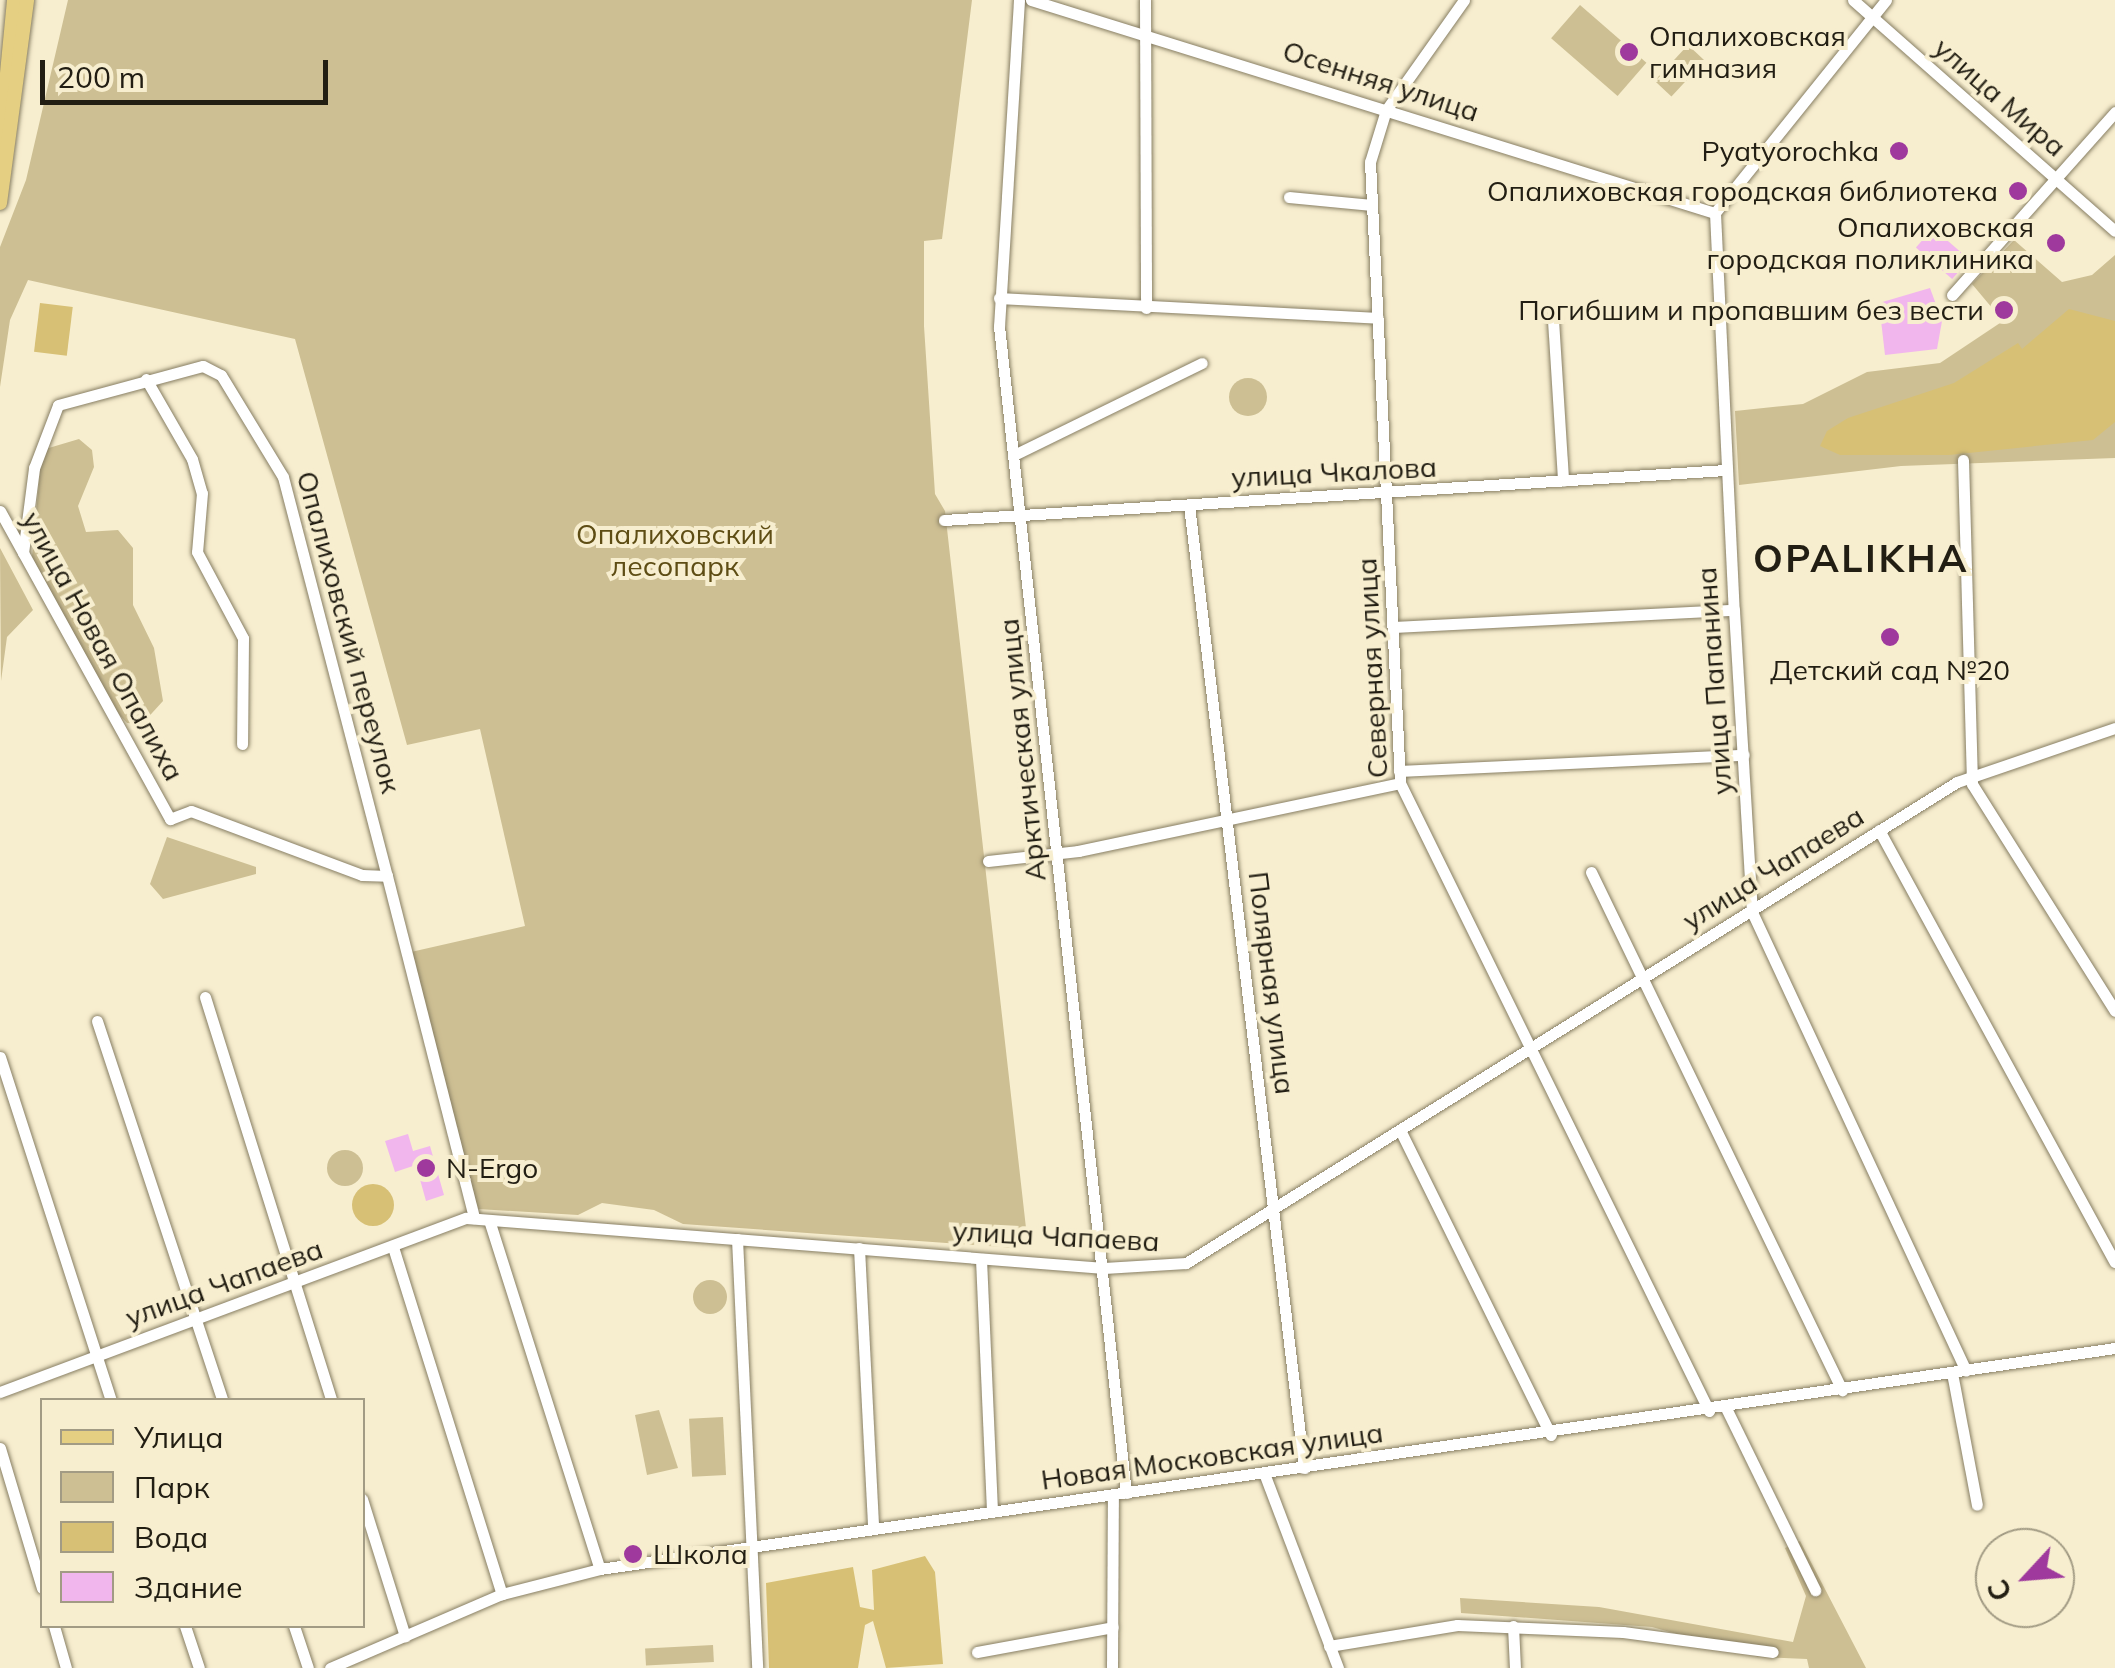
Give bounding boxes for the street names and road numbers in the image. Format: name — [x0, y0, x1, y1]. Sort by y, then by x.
street label: улица Мира — [1927, 31, 2073, 163]
street label: Осенняя улица — [1279, 33, 1483, 129]
street label: улица Чкалова — [1230, 450, 1438, 494]
street label: Опалиховский переулок — [290, 467, 408, 797]
street label: улица Новая Опалиха — [15, 506, 191, 786]
street label: Северная улица — [1349, 557, 1395, 779]
street label: улица Папанина — [1689, 566, 1739, 796]
street label: Арктическая улица — [991, 617, 1053, 883]
street label: улица Чапаева — [1676, 799, 1870, 937]
street label: Полярная улица — [1242, 870, 1302, 1096]
street label: улица Чапаева — [952, 1214, 1160, 1258]
street label: улица Чапаева — [121, 1232, 327, 1334]
street label: Новая Московская улица — [1039, 1415, 1385, 1497]

